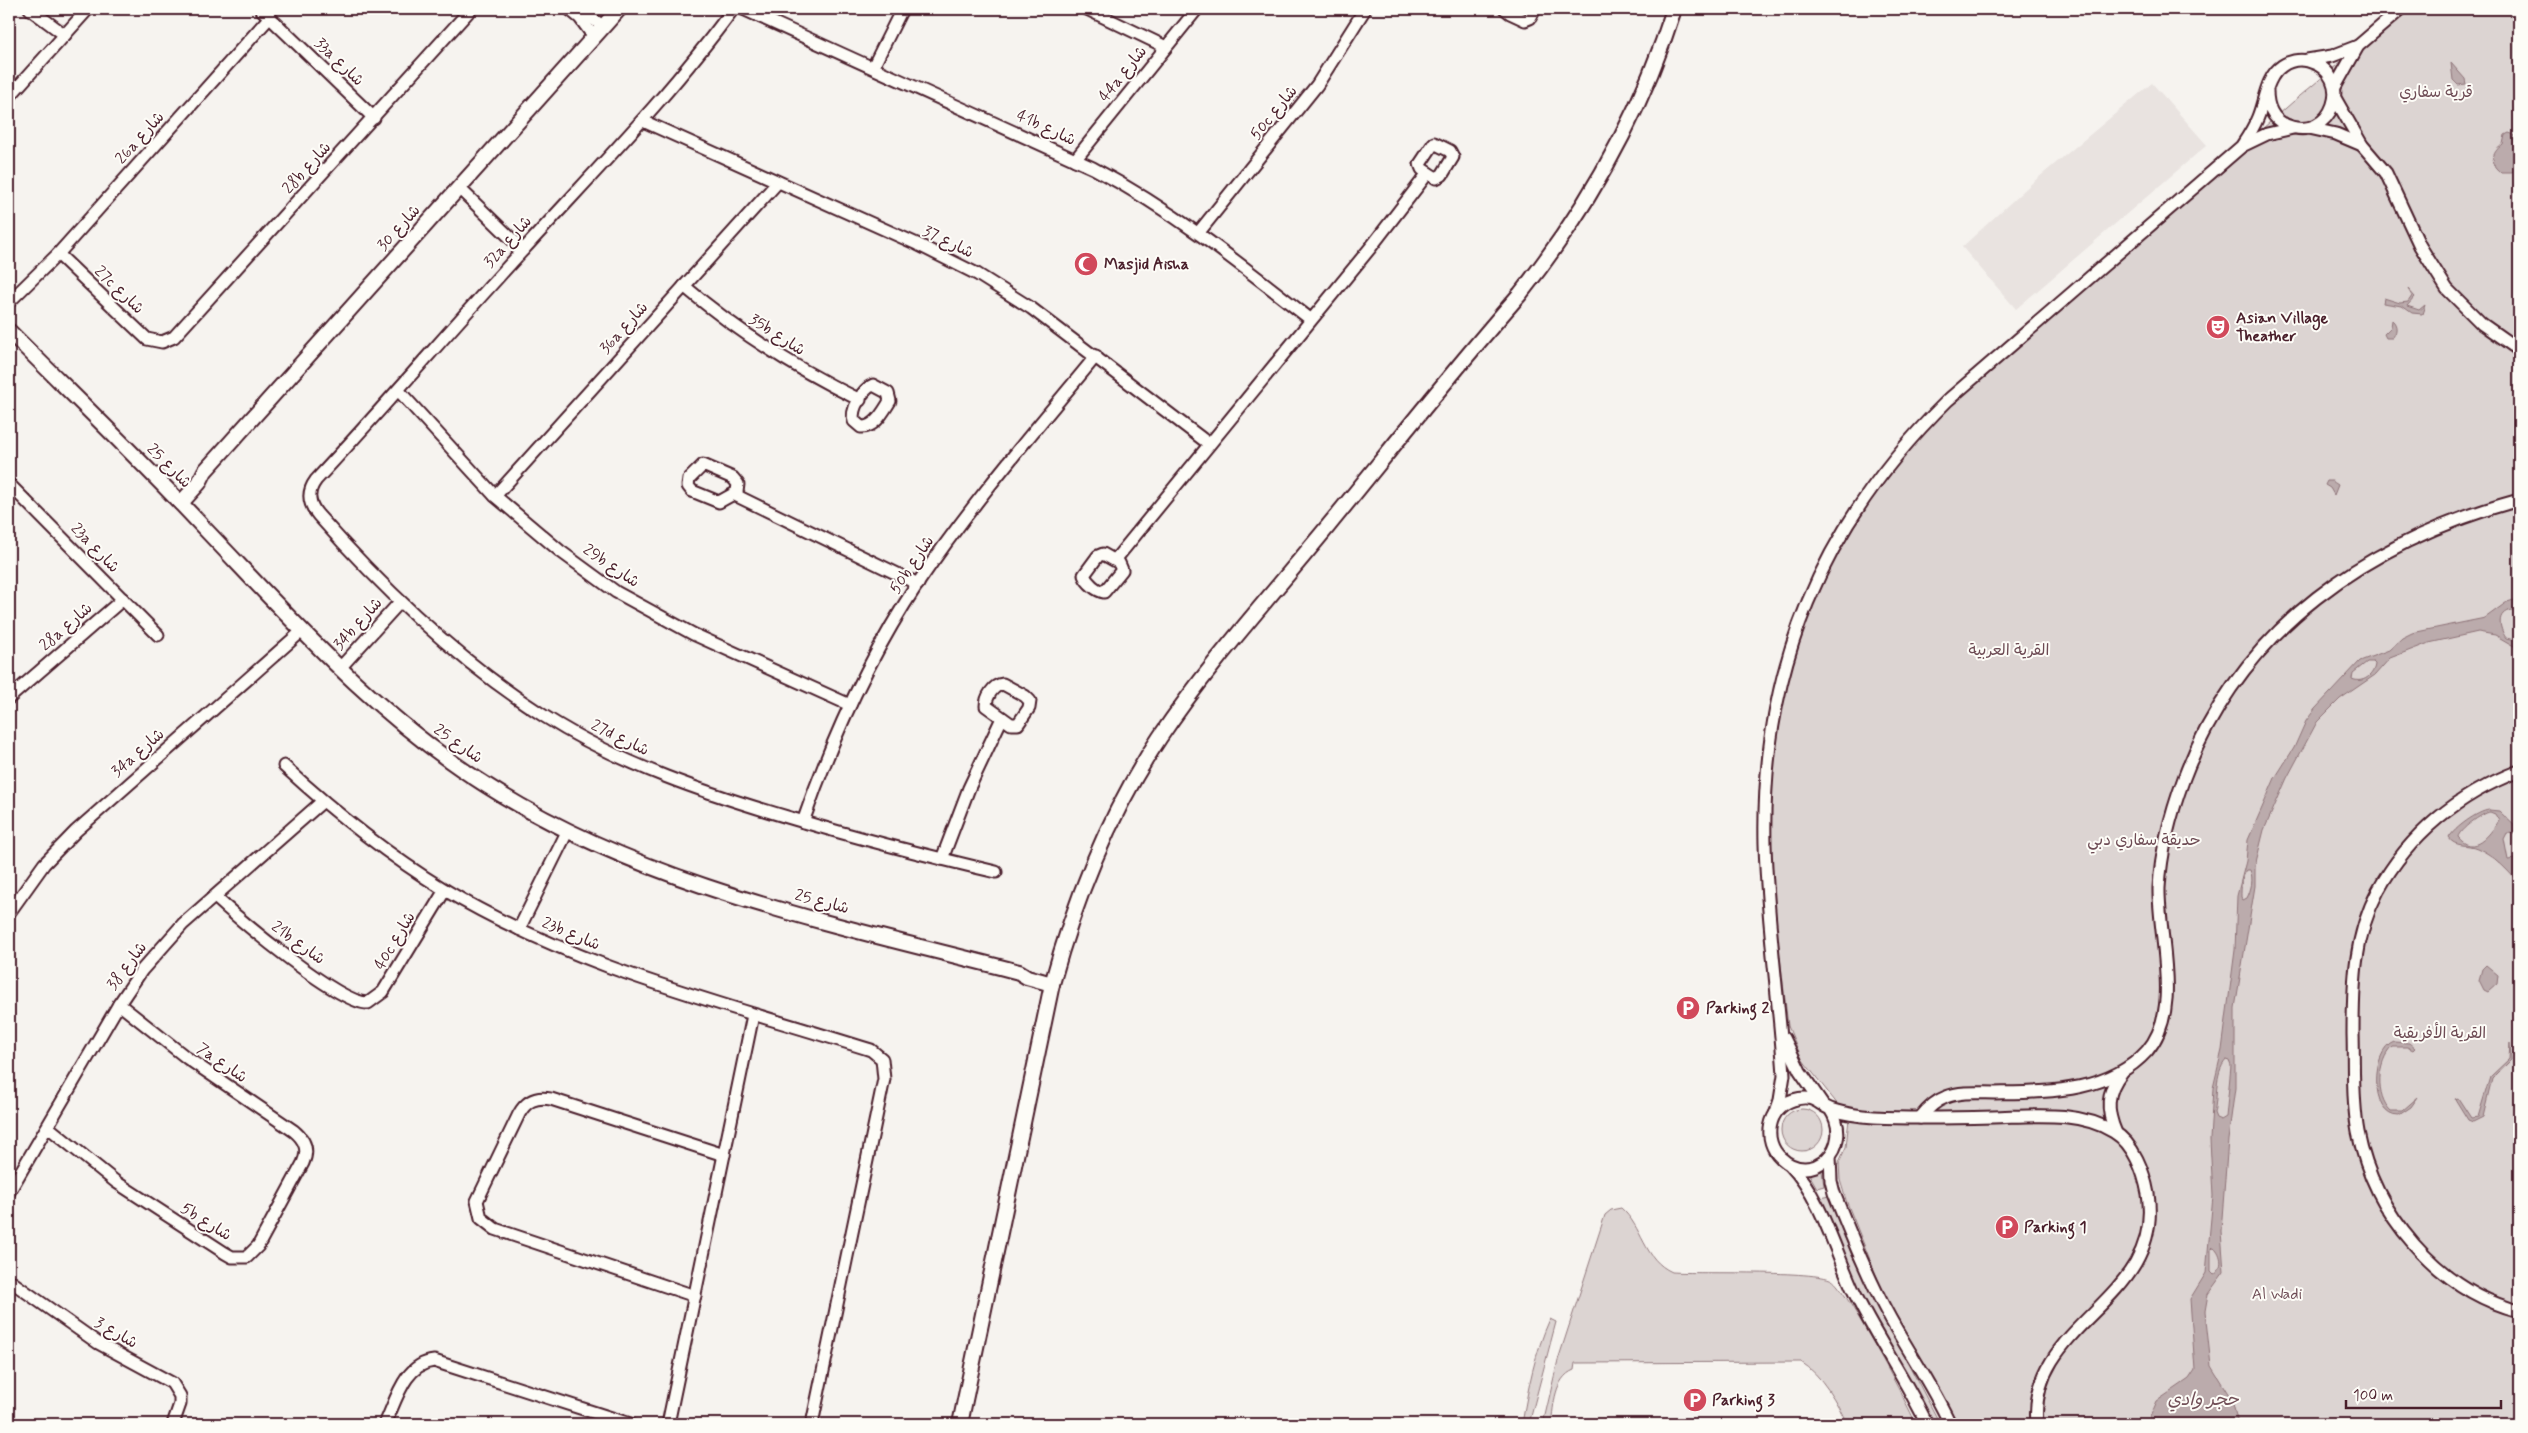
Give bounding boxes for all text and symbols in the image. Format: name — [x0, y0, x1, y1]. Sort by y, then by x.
street label: 33a شارع — [310, 33, 368, 91]
street label: 44a شارع — [1094, 42, 1152, 106]
street label: 50c شارع — [1246, 81, 1302, 145]
park label: قرية سفاري — [2399, 82, 2473, 103]
street label: 41b شارع — [1013, 105, 1079, 151]
street label: 26a شارع — [111, 107, 169, 169]
street label: 28b شارع — [278, 137, 336, 199]
street label: شارع 30 — [373, 200, 425, 256]
street label: 32a شارع — [479, 212, 537, 272]
street label: شارع 37 — [919, 221, 977, 263]
mosque icon: Masjid Aisha — [1073, 251, 1099, 277]
place label: Masjid Aisha — [1104, 254, 1189, 275]
street label: 27c شارع — [90, 261, 148, 319]
street label: 36a شارع — [595, 297, 653, 359]
place label: Asian Village Theather — [2236, 308, 2328, 347]
street label: 35b شارع — [745, 309, 809, 361]
theatre icon: Asian Village Theather — [2205, 314, 2231, 340]
street label: شارع 25 — [142, 439, 196, 493]
street label: 23a شارع — [66, 518, 124, 578]
street label: 50b شارع — [885, 532, 939, 598]
street label: 29b شارع — [579, 539, 643, 593]
street label: 34b شارع — [329, 593, 387, 655]
street label: 28a شارع — [35, 598, 97, 656]
park label: القرية العربية — [1969, 640, 2049, 661]
street label: 27d شارع — [587, 715, 653, 761]
street label: شارع 25 — [429, 720, 487, 768]
street label: 34a شارع — [107, 724, 169, 782]
park label: حديقة سفاري دبي — [2087, 830, 2201, 854]
street label: شارع 25 — [793, 885, 851, 919]
street label: 40c شارع — [370, 908, 420, 974]
street label: 23b شارع — [539, 912, 603, 956]
street label: 21b شارع — [267, 916, 329, 970]
street label: شارع 38 — [102, 938, 152, 994]
parking icon: Parking 2 — [1675, 995, 1701, 1021]
place label: Parking 2 — [1706, 998, 1769, 1021]
park label: القرية الأفريقية — [2394, 1022, 2486, 1044]
street label: 7a شارع — [193, 1038, 251, 1088]
street label: 5b شارع — [177, 1198, 235, 1246]
parking icon: Parking 1 — [1994, 1214, 2020, 1240]
place label: Parking 1 — [2024, 1217, 2087, 1240]
park label: Al Wadi — [2252, 1284, 2303, 1305]
street label: شارع 3 — [91, 1312, 141, 1354]
scale bar — [2346, 1378, 2500, 1410]
text: 100 m — [2353, 1386, 2393, 1406]
parking icon: Parking 3 — [1682, 1387, 1708, 1413]
water label: حجر وادي — [2167, 1388, 2239, 1412]
place label: Parking 3 — [1712, 1390, 1775, 1413]

